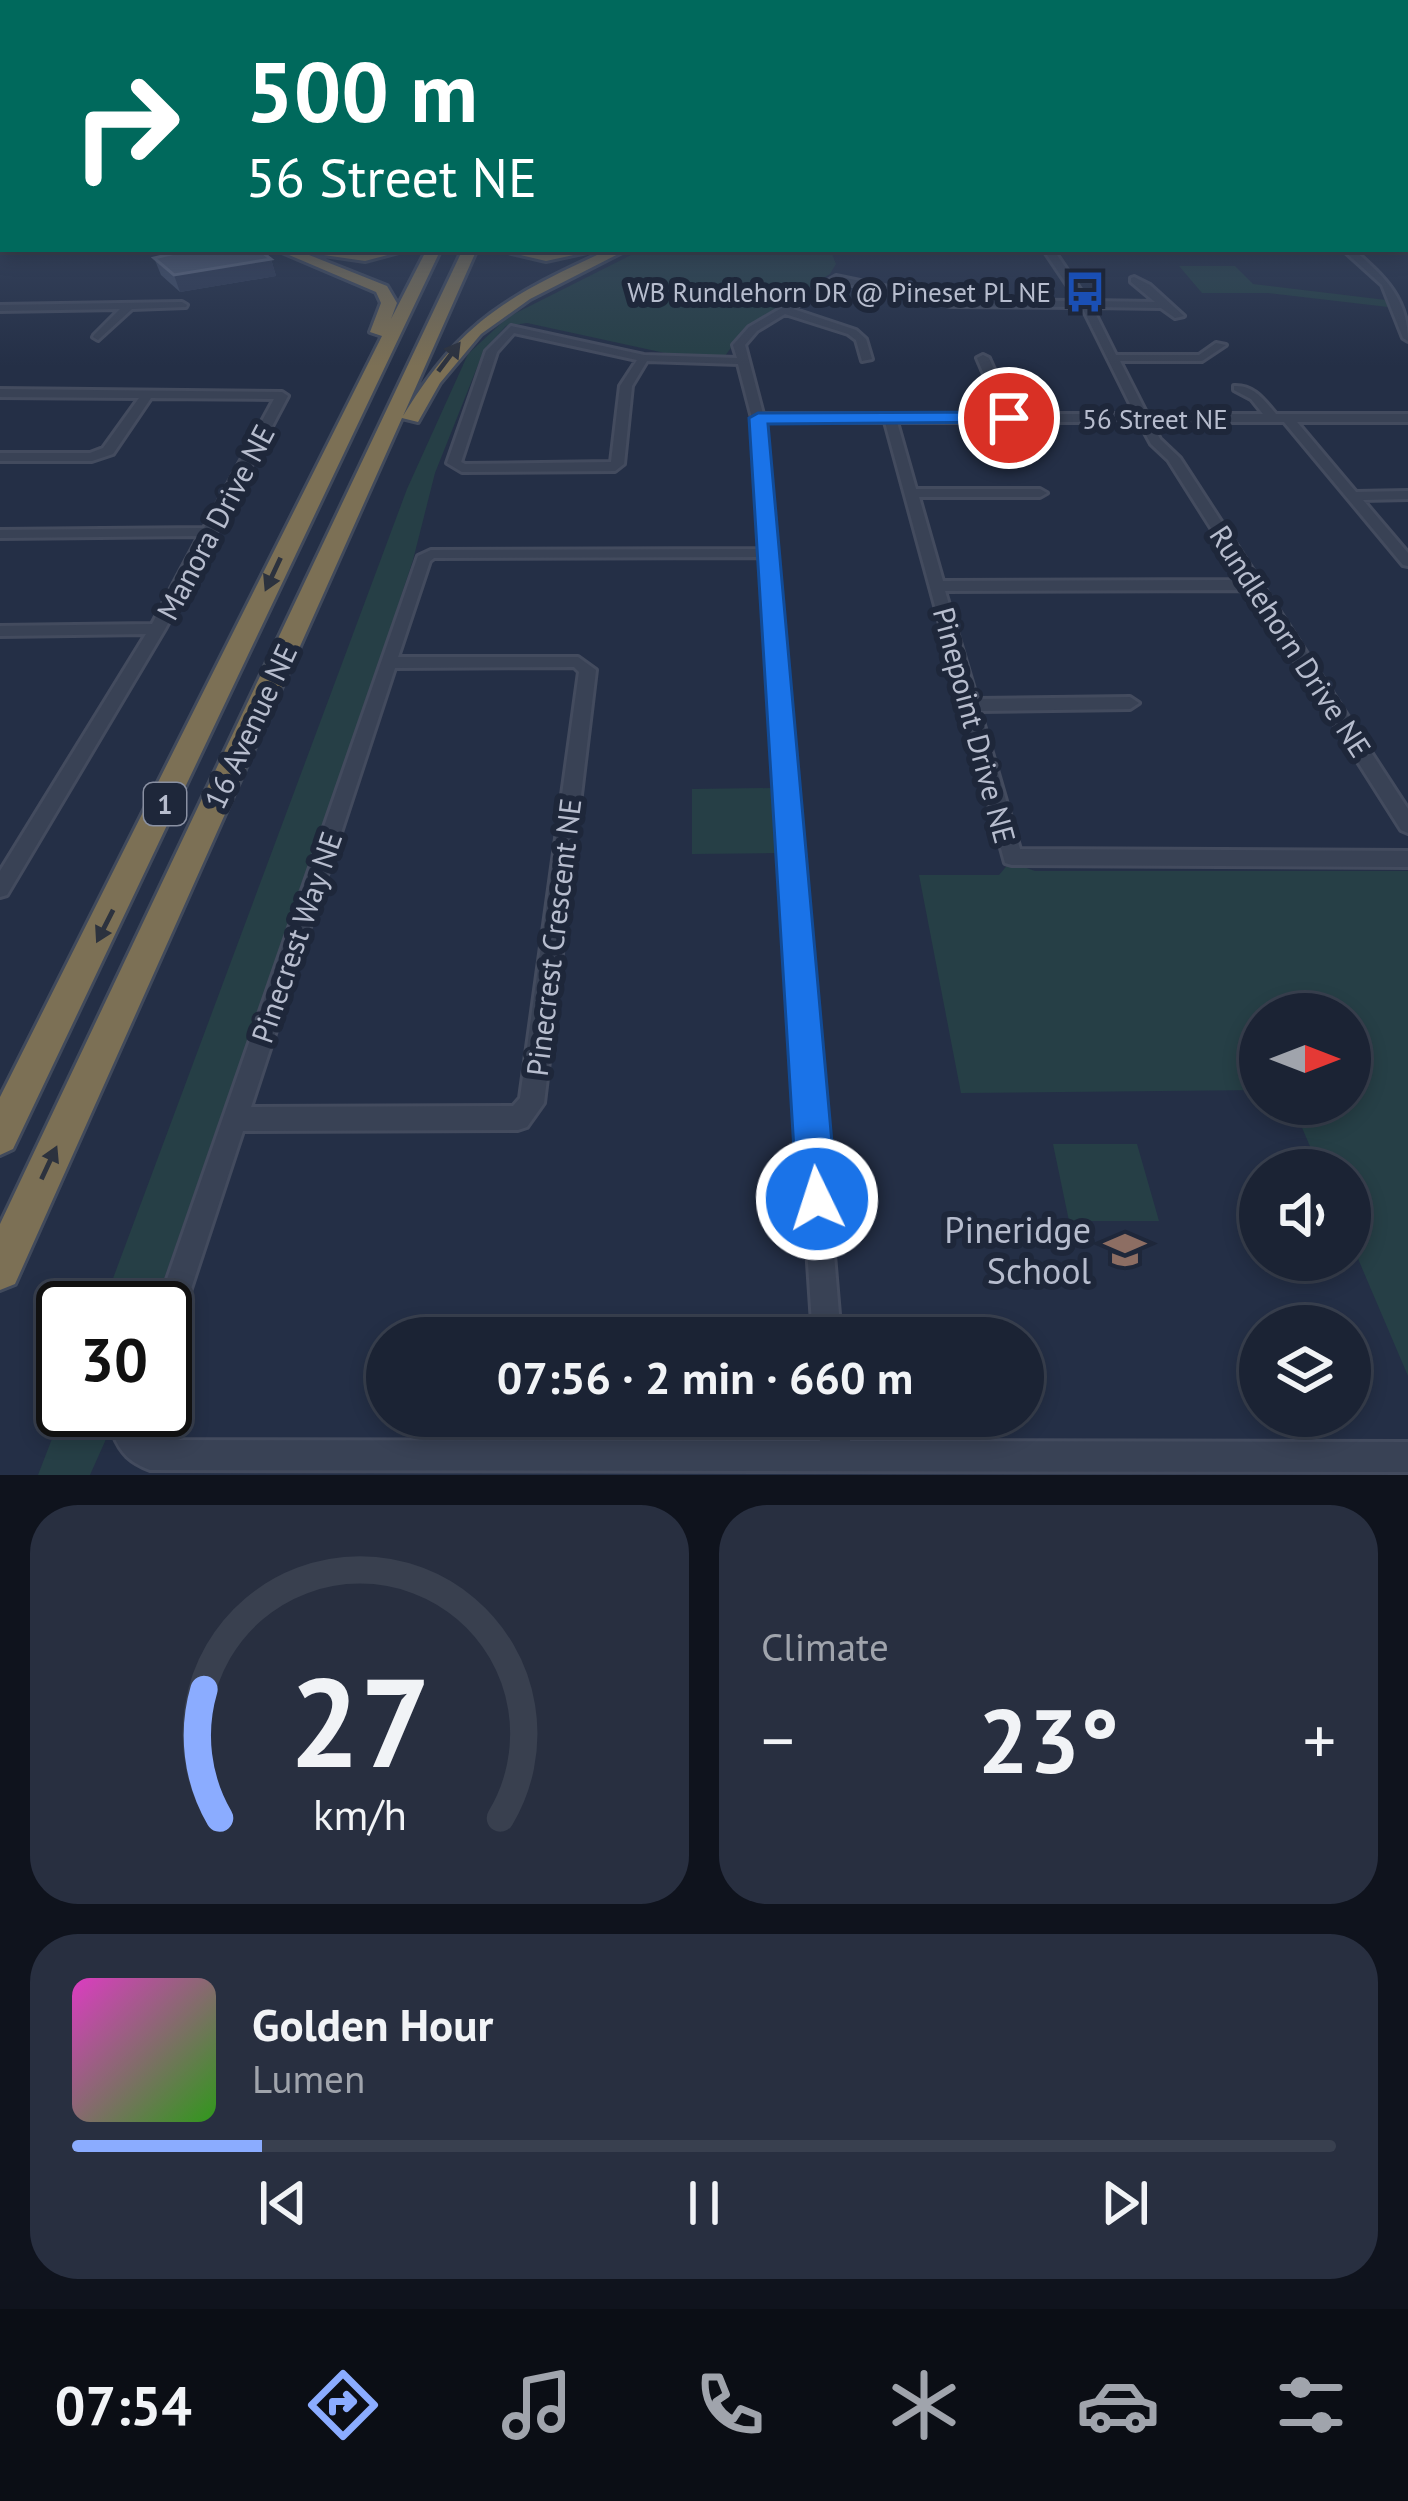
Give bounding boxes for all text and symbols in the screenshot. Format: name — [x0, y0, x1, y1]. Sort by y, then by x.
text: 500 m — [246, 36, 478, 145]
icon: right — [48, 48, 204, 204]
text: 56 Street NE — [246, 142, 537, 212]
bus stop icon: WB Rundlehorn DR @ Pineset PL NE — [1062, 269, 1108, 315]
place label: WB Rundlehorn DR @ Pineset PL NE — [627, 275, 1051, 309]
one-way arrow — [436, 341, 460, 372]
pin — [958, 367, 1060, 469]
icon: arrive — [976, 385, 1042, 451]
street label: 56 Street NE — [1082, 402, 1228, 436]
street label: Manora Drive NE — [147, 418, 283, 626]
street label: Rundlehorn Drive NE — [1201, 518, 1381, 764]
one-way arrow — [263, 557, 283, 592]
street label: Pinepoint Drive NE — [925, 603, 1025, 847]
street label: 16 Avenue NE — [195, 637, 305, 815]
road number: 1 — [144, 783, 186, 825]
street label: Pinecrest Crescent NE — [517, 796, 589, 1078]
street label: Pinecrest Way NE — [242, 826, 350, 1048]
one-way arrow — [95, 909, 115, 944]
north arrow — [1239, 993, 1371, 1125]
map controls — [1239, 993, 1371, 1437]
position arrow — [754, 1136, 880, 1262]
one-way arrow — [39, 1145, 59, 1180]
button: sound — [1239, 1149, 1371, 1281]
place label: Pineridge School — [944, 1206, 1091, 1294]
school or university icon: Pineridge School — [1102, 1227, 1148, 1273]
speed limit sign: 30 — [36, 1281, 192, 1437]
button: layers — [1239, 1305, 1371, 1437]
text: 07:56 · 2 min · 660 m — [497, 1348, 913, 1406]
text: Climate — [761, 1621, 889, 1672]
text: 27 — [289, 1640, 430, 1801]
text: 23° — [978, 1681, 1119, 1798]
text: − — [761, 1697, 794, 1782]
text: + — [1303, 1697, 1336, 1782]
text: km/h — [312, 1785, 407, 1841]
text: Golden Hour — [252, 1995, 493, 2053]
text: Lumen — [252, 2053, 365, 2104]
icon: previous — [250, 2170, 316, 2236]
icon: pause — [671, 2170, 737, 2236]
icon: next — [1092, 2170, 1158, 2236]
icon: directions — [301, 2363, 385, 2447]
icon: music — [495, 2363, 579, 2447]
icon: phone — [688, 2363, 772, 2447]
icon: climate — [882, 2363, 966, 2447]
icon: car — [1076, 2363, 1160, 2447]
icon: filters — [1269, 2363, 1353, 2447]
text: 07:54 — [55, 2370, 192, 2440]

